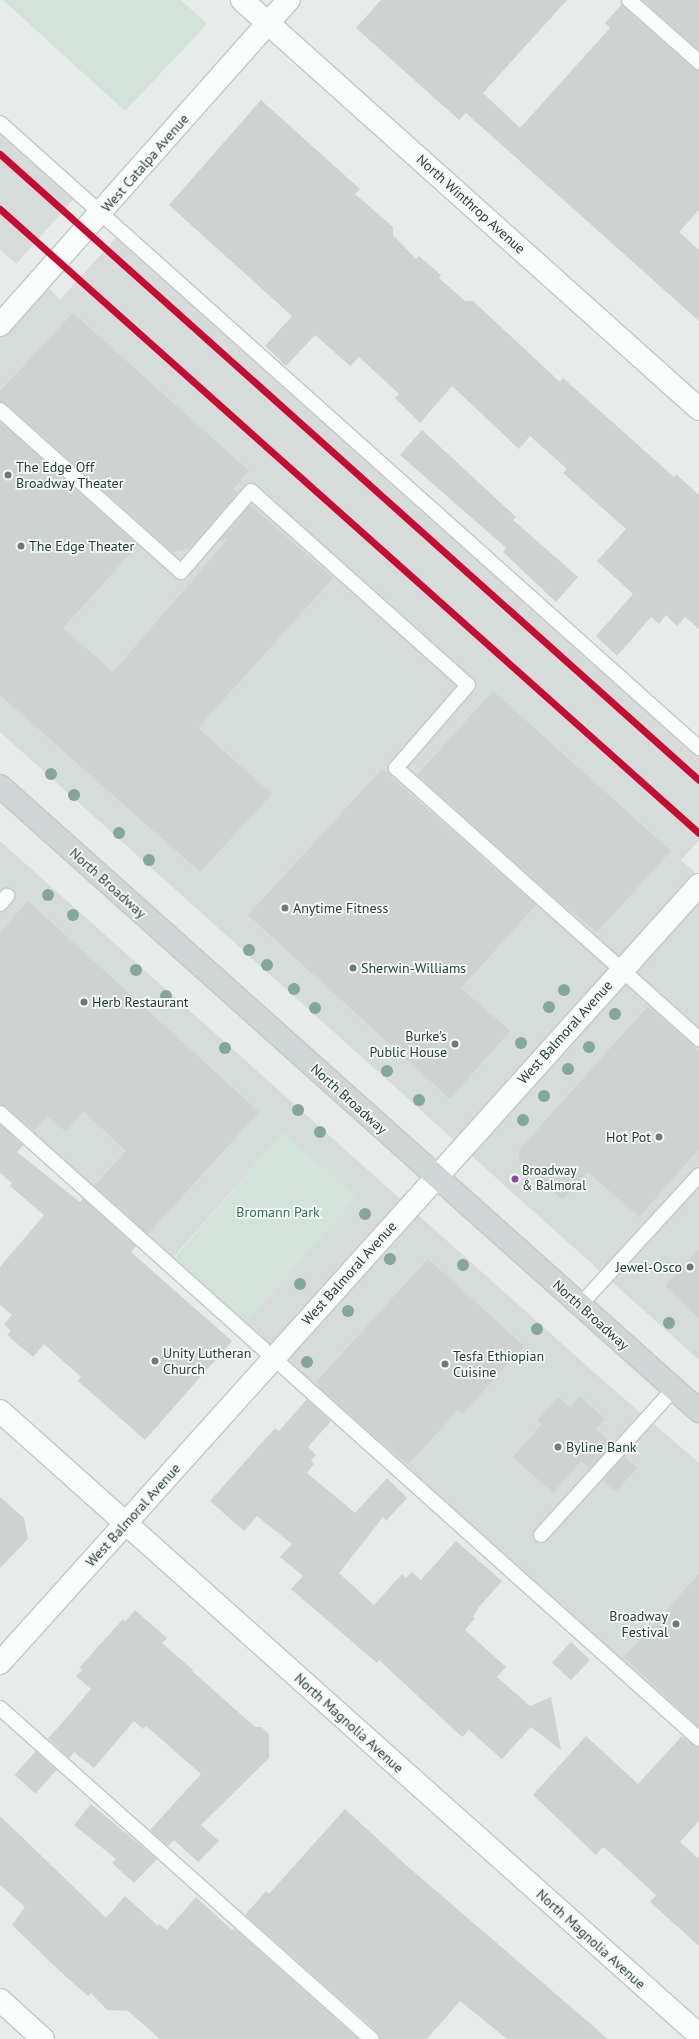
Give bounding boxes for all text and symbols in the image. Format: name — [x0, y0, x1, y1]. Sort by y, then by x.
street label: West Catalpa Avenue — [98, 110, 192, 216]
street label: North Winthrop Avenue — [413, 151, 529, 257]
place label: The Edge Off Broadway Theater — [16, 459, 124, 492]
marker: The Edge Off Broadway Theater — [3, 470, 13, 480]
place label: The Edge Theater — [29, 538, 135, 554]
marker: The Edge Theater — [16, 541, 26, 551]
street label: North Broadway — [66, 844, 150, 922]
place label: Anytime Fitness — [293, 900, 388, 916]
marker: Anytime Fitness — [280, 903, 290, 913]
place label: Sherwin-Williams — [361, 960, 466, 976]
marker: Sherwin-Williams — [348, 963, 358, 973]
street label: West Balmoral Avenue — [514, 977, 616, 1087]
place label: Herb Restaurant — [92, 994, 189, 1010]
marker: Herb Restaurant — [79, 997, 89, 1007]
place label: Burke’s Public House — [369, 1028, 447, 1060]
marker: Burke’s Public House — [450, 1039, 460, 1049]
street label: North Broadway — [307, 1060, 391, 1138]
place label: Hot Pot — [606, 1129, 651, 1145]
marker: Hot Pot — [654, 1132, 664, 1142]
place label: Broadway & Balmoral — [522, 1164, 586, 1195]
marker: Broadway & Balmoral — [510, 1174, 520, 1184]
park label: Bromann Park — [236, 1204, 320, 1220]
street label: West Balmoral Avenue — [298, 1218, 400, 1328]
place label: Jewel-Osco — [616, 1259, 682, 1275]
marker: Jewel-Osco — [685, 1262, 695, 1272]
street label: North Broadway — [549, 1276, 633, 1354]
place label: Unity Lutheran Church — [163, 1345, 252, 1378]
place label: Tesfa Ethiopian Cuisine — [453, 1348, 544, 1380]
marker: Unity Lutheran Church — [150, 1356, 160, 1366]
marker: Tesfa Ethiopian Cuisine — [440, 1359, 450, 1369]
place label: Byline Bank — [566, 1439, 637, 1455]
marker: Byline Bank — [553, 1442, 563, 1452]
street label: West Balmoral Avenue — [82, 1460, 184, 1570]
place label: Broadway Festival — [609, 1608, 668, 1640]
marker: Broadway Festival — [671, 1619, 681, 1629]
street label: North Magnolia Avenue — [291, 1670, 407, 1776]
street label: North Magnolia Avenue — [533, 1886, 649, 1992]

